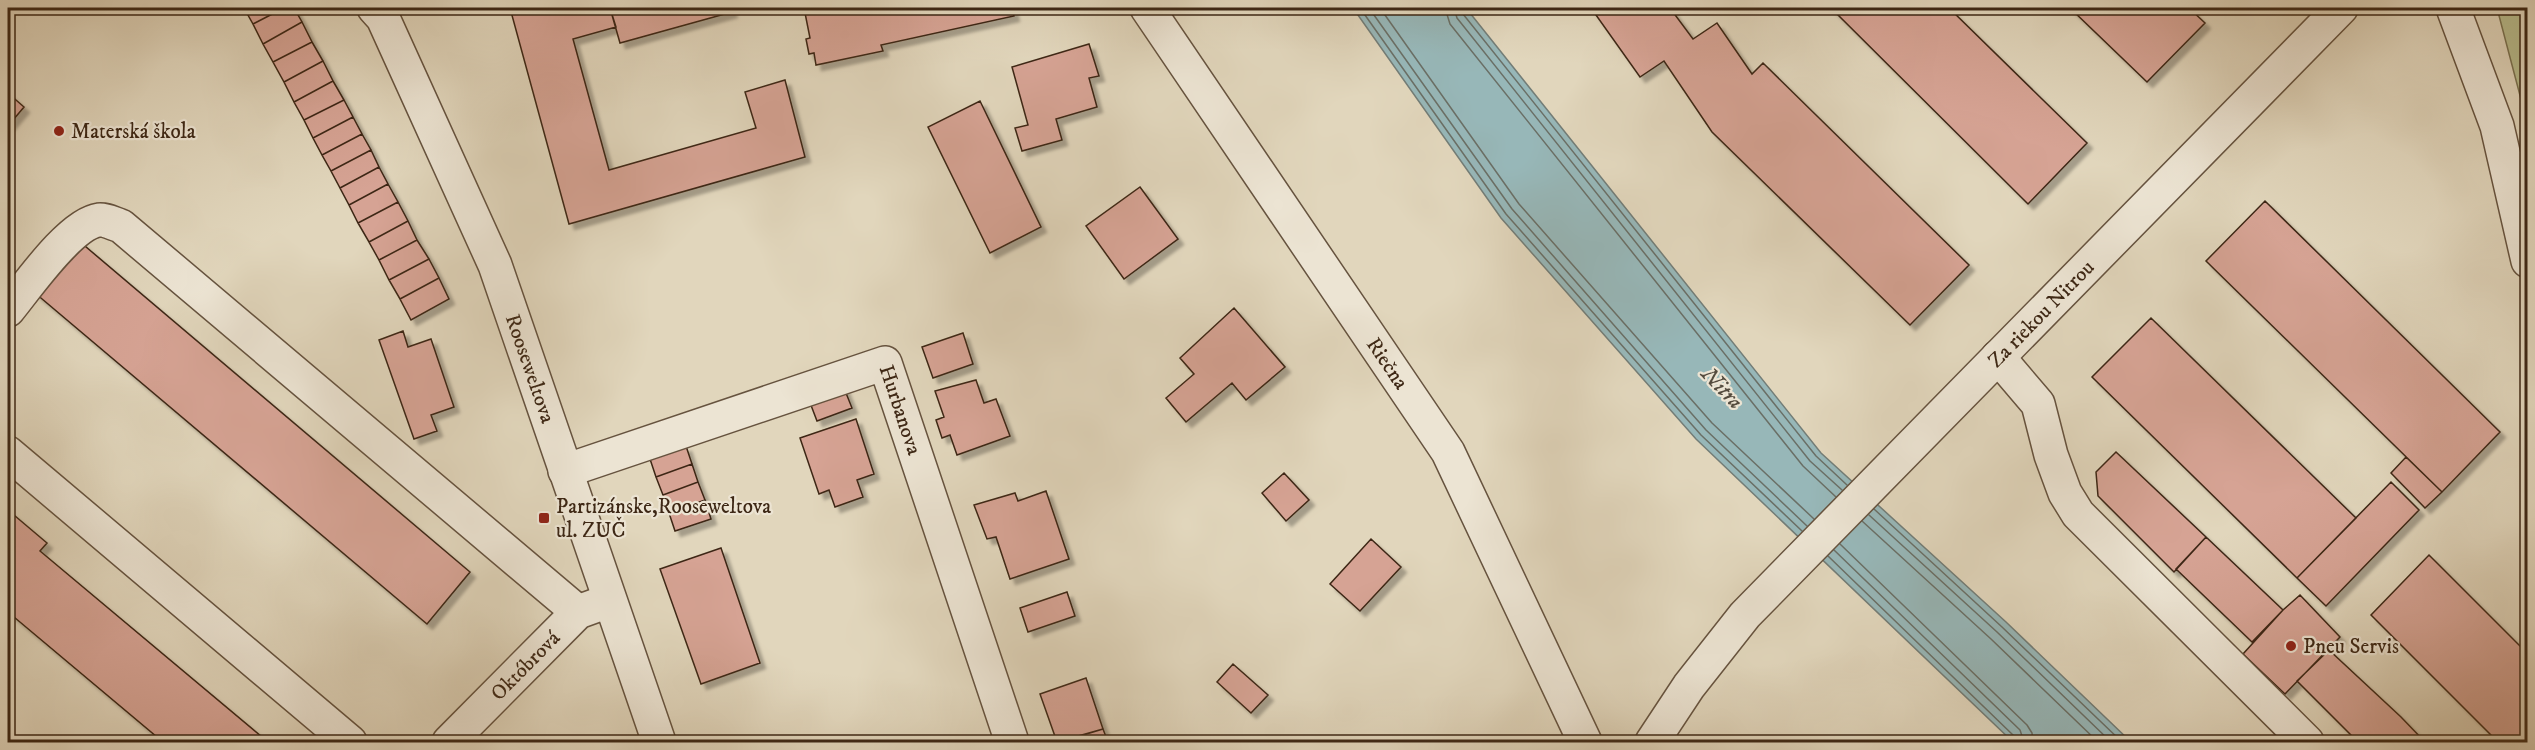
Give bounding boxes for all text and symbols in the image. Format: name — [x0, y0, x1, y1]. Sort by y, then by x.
place label: Materská škola — [71, 119, 196, 145]
marker: Materská škola — [52, 124, 66, 138]
street label: Za riekou Nitrou — [1983, 255, 2100, 374]
street label: Rooseweltova — [499, 311, 560, 427]
street label: Riečna — [1360, 333, 1414, 395]
water label: Nitra — [1694, 360, 1749, 415]
street label: Hurbanova — [873, 362, 927, 458]
place label: Partizánske,Rooseweltova ul. ZUČ — [556, 494, 771, 544]
marker: Partizánske,Rooseweltova ul. ZUČ — [537, 511, 551, 525]
street label: Októbrová — [486, 626, 566, 706]
place label: Pneu Servis — [2303, 634, 2399, 660]
marker: Pneu Servis — [2284, 639, 2298, 653]

